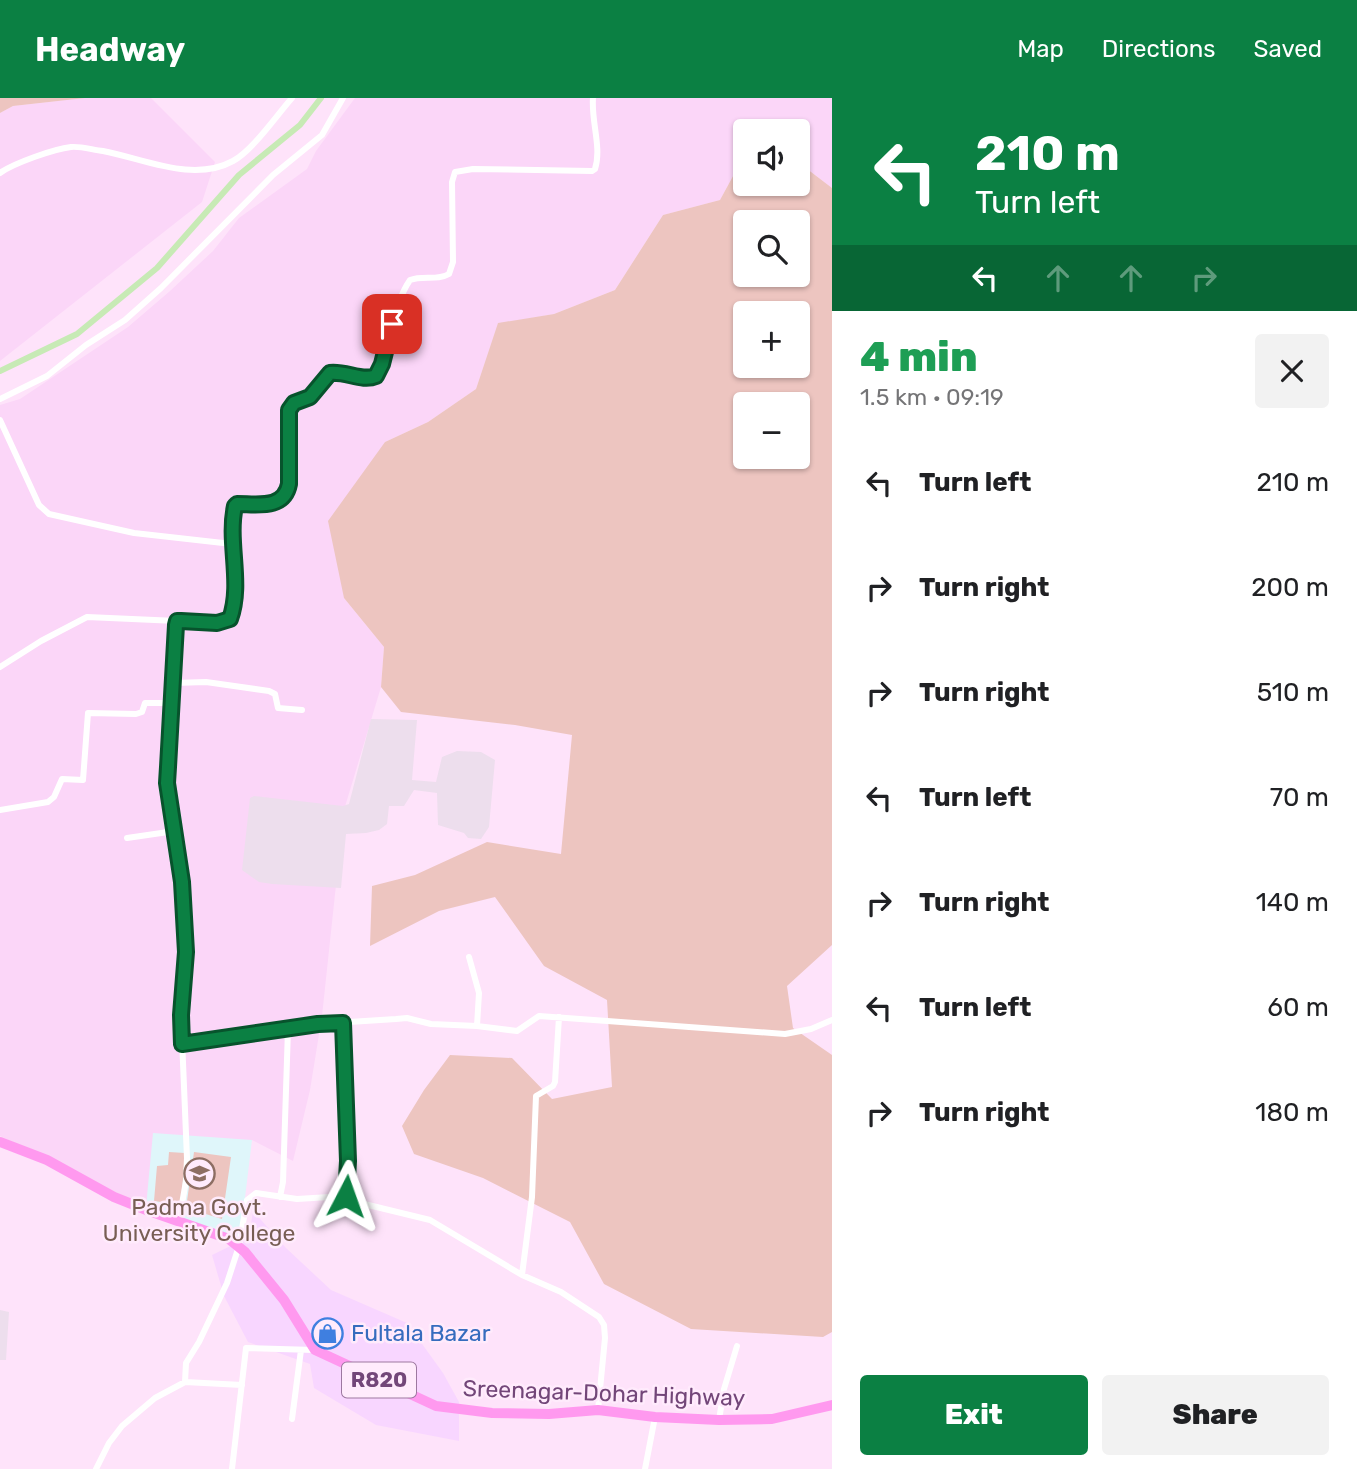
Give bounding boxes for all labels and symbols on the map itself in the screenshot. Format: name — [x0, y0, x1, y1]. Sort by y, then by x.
pin — [362, 294, 422, 354]
school or university icon: Padma Govt. University College — [182, 1156, 216, 1190]
position arrow — [309, 1159, 383, 1233]
place label: Padma Govt. University College — [103, 1193, 295, 1247]
shop icon: Fultala Bazar — [311, 1316, 345, 1350]
place label: Fultala Bazar — [351, 1319, 491, 1347]
road number: R820 — [342, 1362, 416, 1398]
street label: Sreenagar-Dohar Highway — [462, 1374, 746, 1412]

